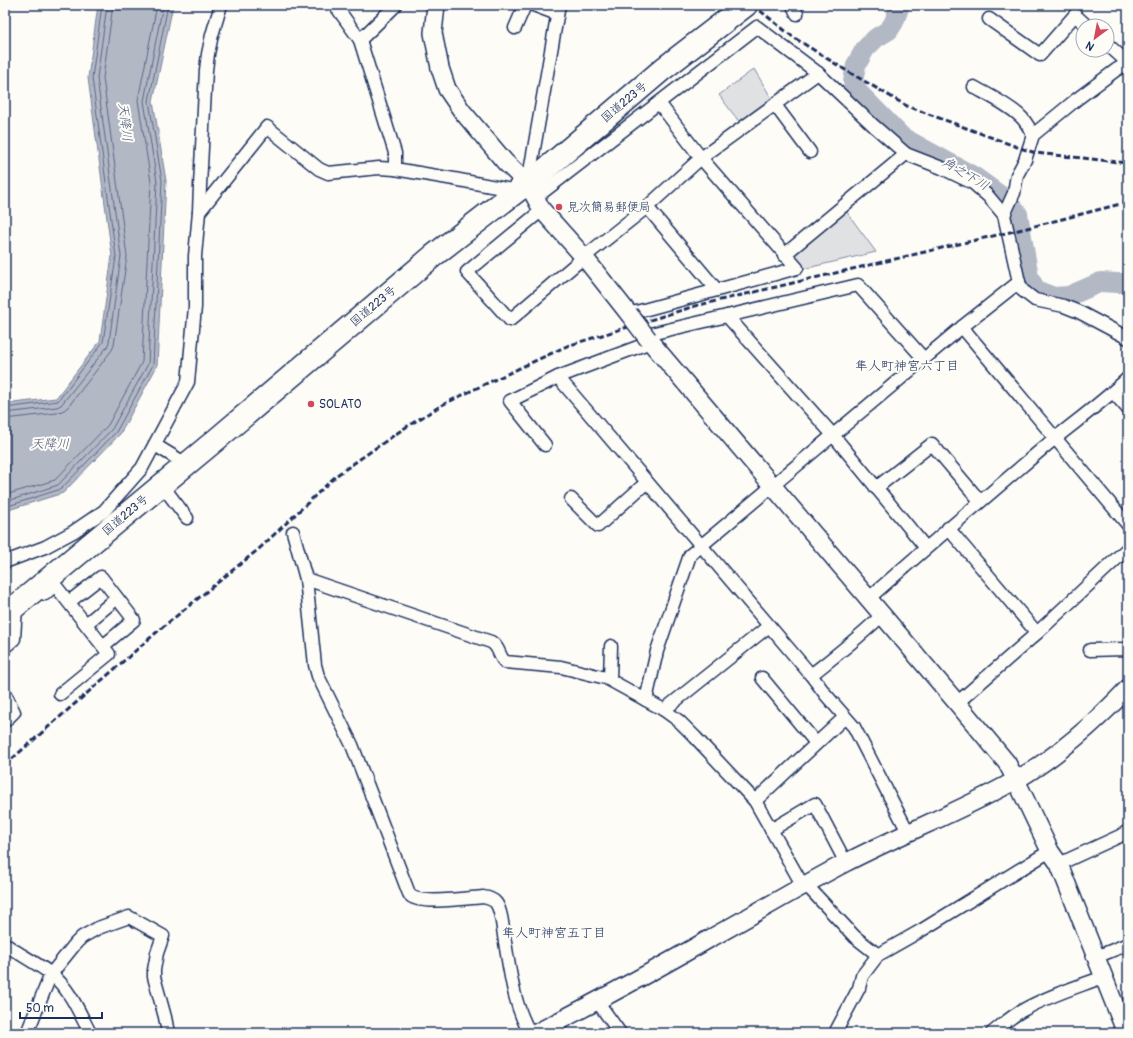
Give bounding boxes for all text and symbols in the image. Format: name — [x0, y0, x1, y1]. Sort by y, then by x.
north arrow — [1075, 18, 1115, 58]
text: N — [1083, 38, 1097, 54]
street label: 国道223号 — [598, 79, 651, 126]
water label: 天降川 — [115, 102, 135, 142]
water label: 角之下川 — [939, 154, 992, 194]
place label: 見次簡易郵便局 — [567, 200, 651, 215]
marker: 見次簡易郵便局 — [554, 202, 564, 212]
street label: 国道223号 — [347, 283, 400, 330]
district label: 隼人町神宮六丁目 — [855, 358, 959, 374]
place label: SOLATO — [319, 397, 362, 412]
marker: SOLATO — [306, 399, 316, 409]
water label: 天降川 — [30, 436, 70, 452]
street label: 国道223号 — [99, 492, 152, 539]
district label: 隼人町神宮五丁目 — [502, 925, 606, 941]
scale bar — [20, 994, 102, 1020]
text: 50 m — [26, 1001, 54, 1016]

